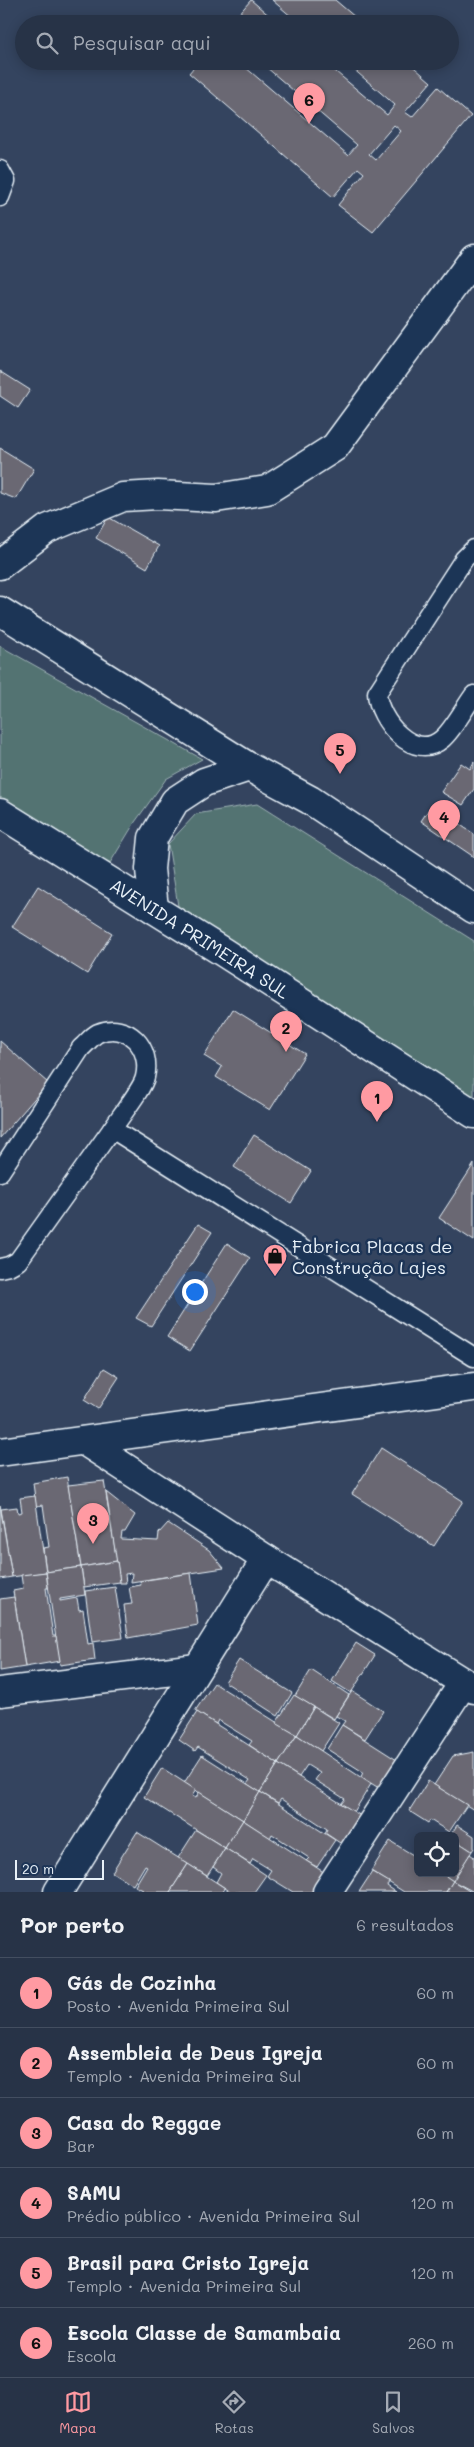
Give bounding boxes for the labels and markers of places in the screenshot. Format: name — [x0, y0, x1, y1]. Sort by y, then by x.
pin: 6 — [293, 83, 325, 124]
pin: 5 — [324, 733, 356, 774]
pin: 4 — [428, 800, 460, 841]
pin: 2 — [270, 1011, 302, 1052]
pin: 1 — [361, 1081, 393, 1122]
place label: Fabrica Placas de Construção Lajes — [292, 1234, 452, 1279]
shop icon: Fabrica Placas de Construção Lajes — [262, 1243, 288, 1277]
pin: 3 — [77, 1503, 109, 1544]

